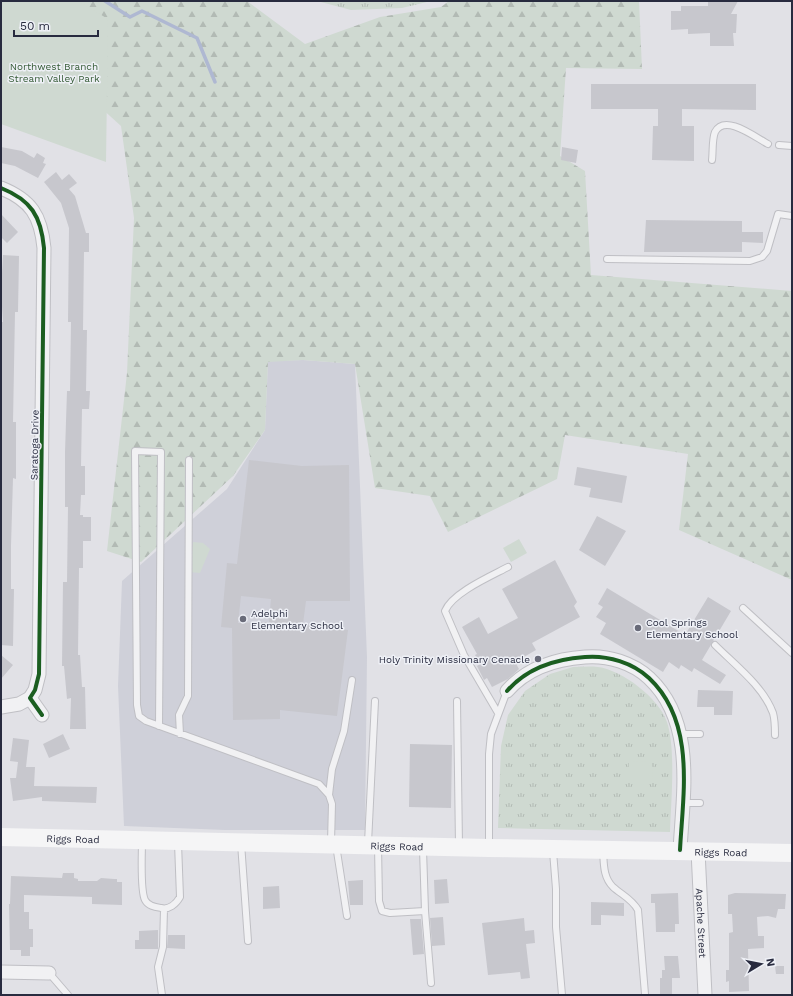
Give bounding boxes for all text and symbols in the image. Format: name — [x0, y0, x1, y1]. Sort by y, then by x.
scale bar — [14, 12, 98, 38]
text: 50 m — [20, 19, 50, 33]
park label: Northwest Branch Stream Valley Park — [8, 61, 100, 84]
street label: Saratoga Drive — [28, 409, 41, 480]
place label: Adelphi Elementary School — [251, 608, 343, 631]
marker: Adelphi Elementary School — [238, 614, 248, 624]
place label: Cool Springs Elementary School — [646, 617, 738, 640]
marker: Cool Springs Elementary School — [633, 623, 643, 633]
place label: Holy Trinity Missionary Cenacle — [379, 654, 530, 665]
marker: Holy Trinity Missionary Cenacle — [533, 654, 543, 664]
street label: Riggs Road — [46, 833, 100, 845]
street label: Riggs Road — [370, 840, 424, 853]
street label: Riggs Road — [694, 846, 747, 858]
street label: Apache Street — [694, 888, 708, 959]
north arrow — [741, 944, 781, 984]
text: N — [763, 957, 777, 967]

